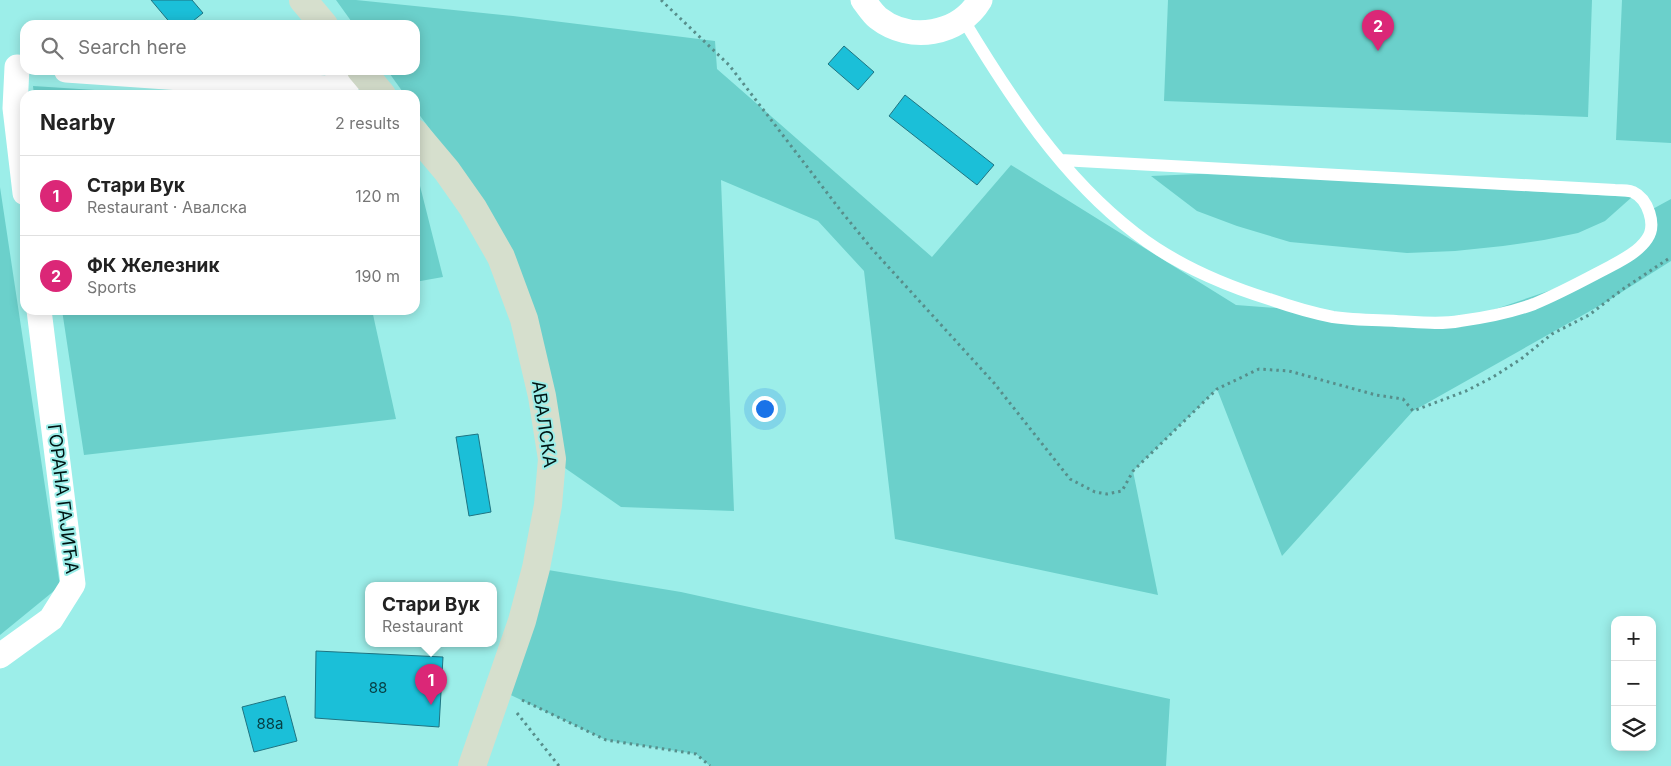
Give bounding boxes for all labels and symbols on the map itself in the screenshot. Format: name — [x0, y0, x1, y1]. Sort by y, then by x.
pin: 2 — [1362, 10, 1394, 51]
street label: АВАЛСКА — [528, 379, 561, 469]
your location — [752, 396, 778, 422]
street label: ГОРАНА ГАЈИЋА — [44, 423, 83, 575]
pin: 1 — [415, 664, 447, 705]
house number: 88 — [369, 678, 387, 697]
house number: 88a — [257, 714, 283, 733]

